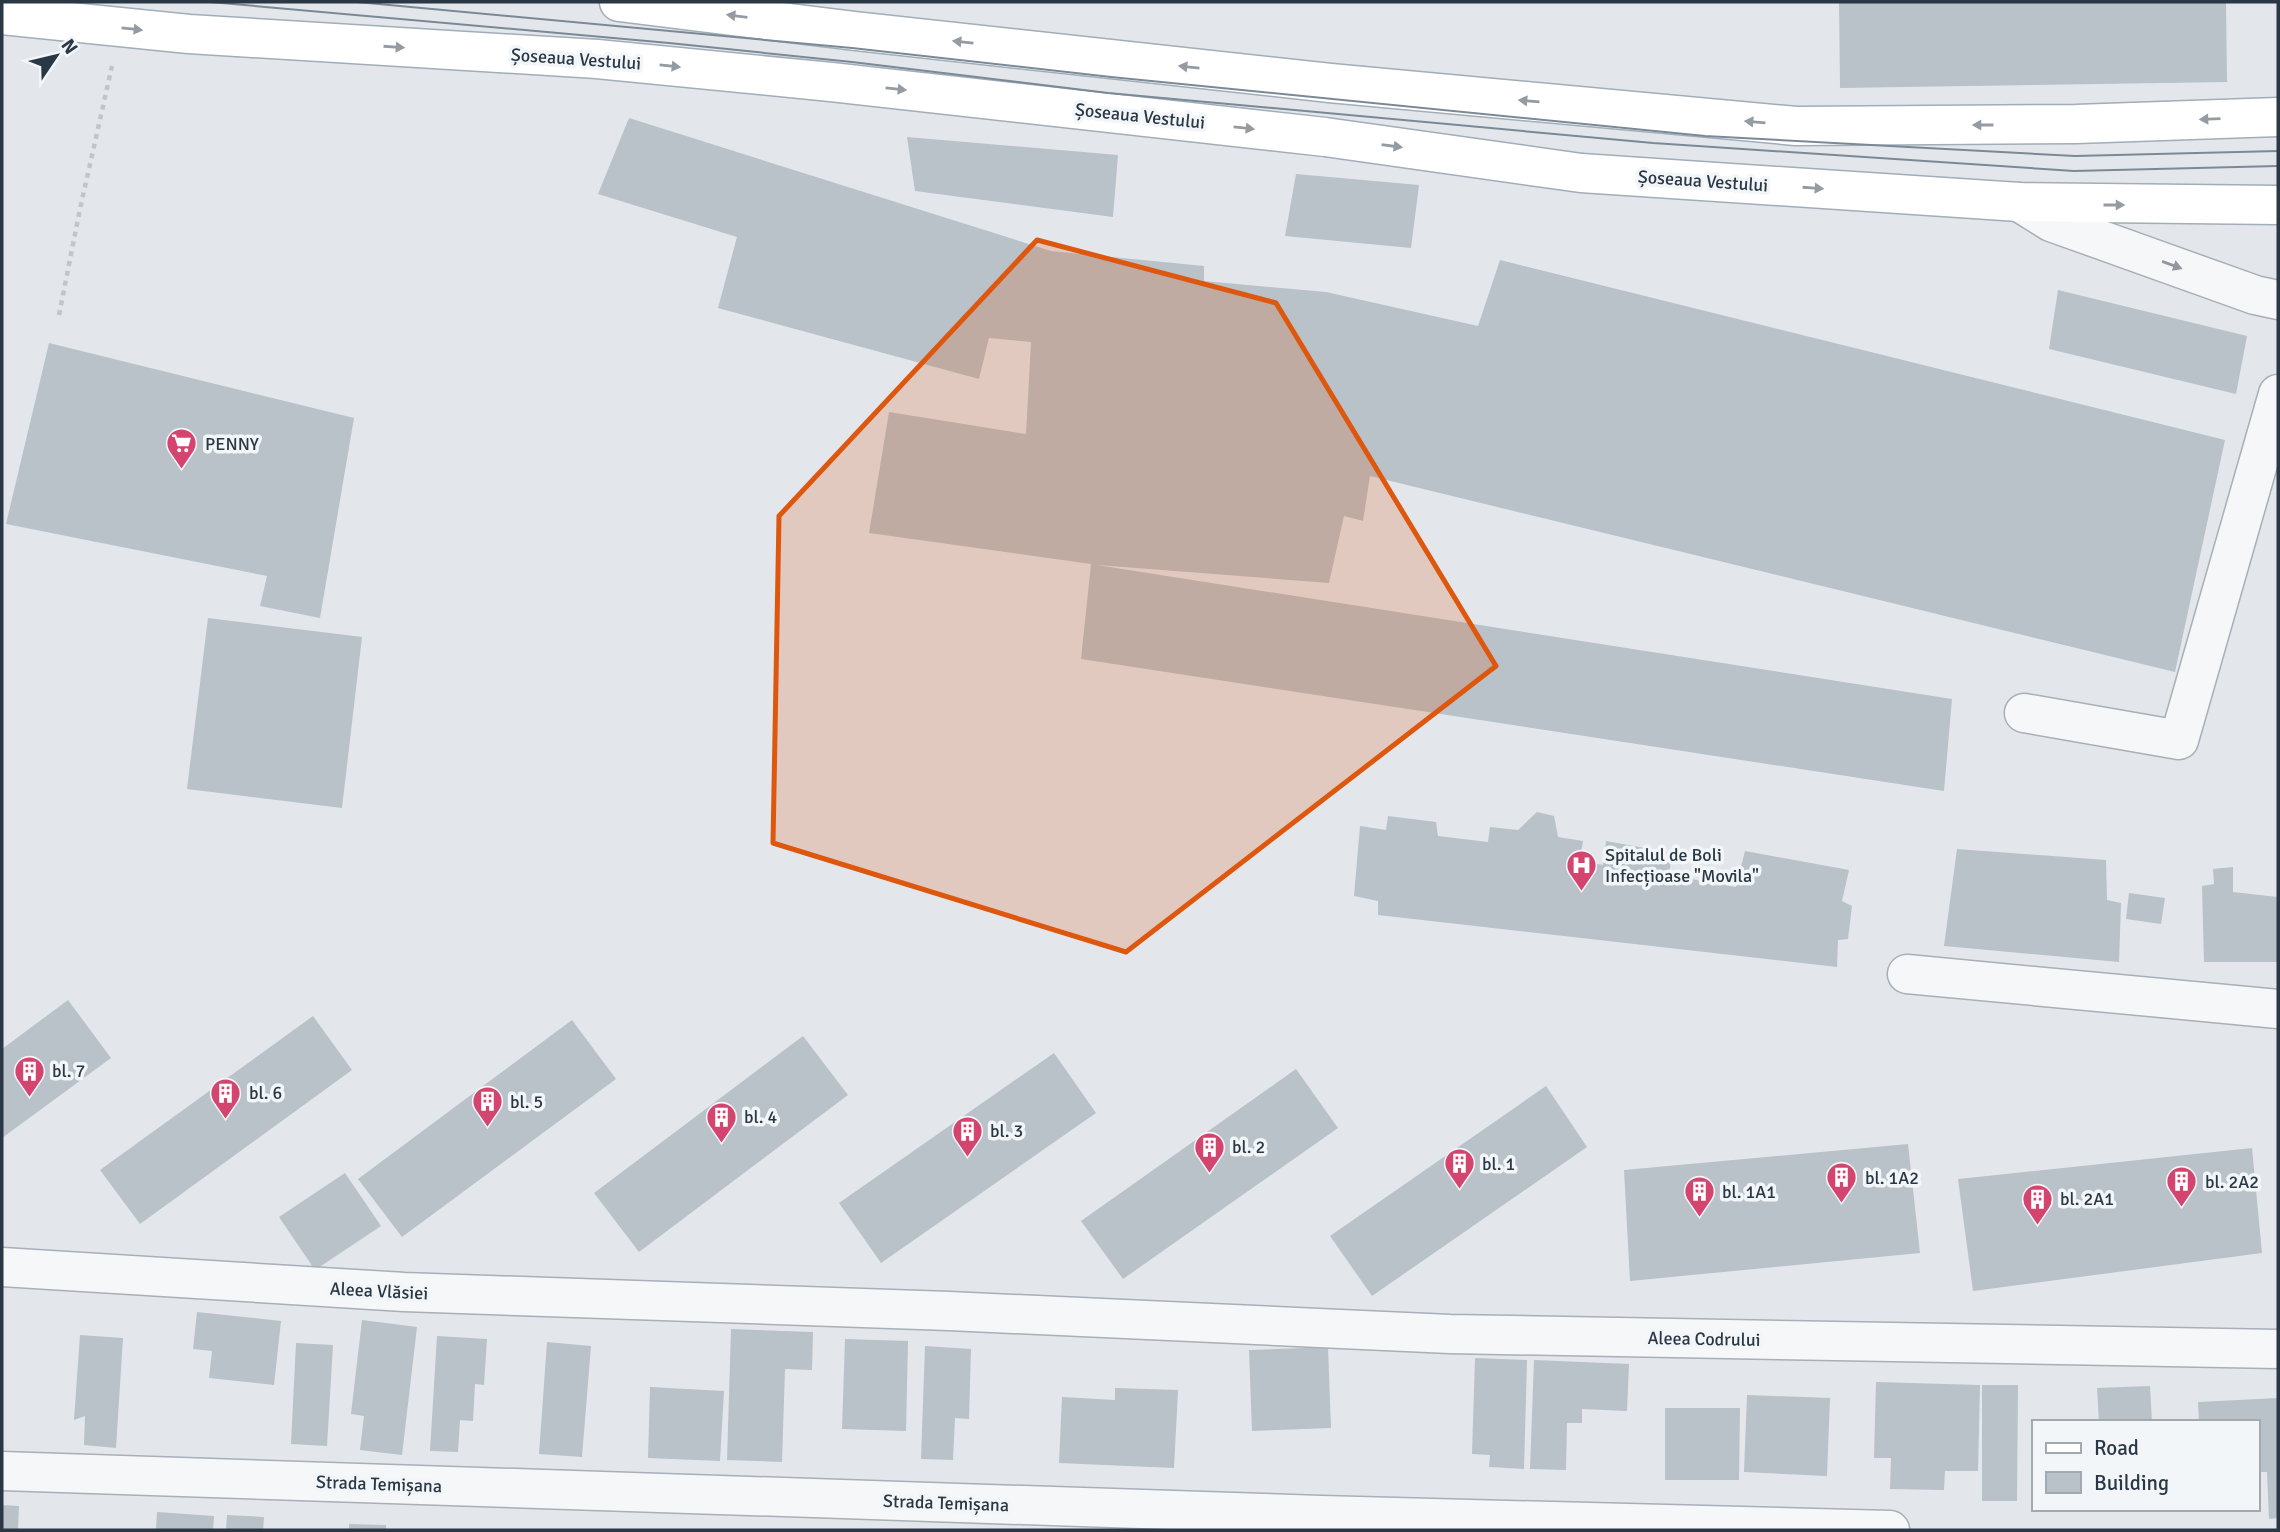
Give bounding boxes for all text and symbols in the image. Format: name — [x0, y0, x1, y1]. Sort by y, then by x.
one-way arrow — [726, 11, 748, 22]
north arrow — [21, 21, 91, 91]
one-way arrow — [122, 23, 144, 34]
text: N — [55, 35, 83, 59]
one-way arrow — [952, 37, 974, 48]
one-way arrow — [383, 42, 405, 53]
street label: Șoseaua Vestului — [510, 43, 642, 75]
one-way arrow — [659, 61, 681, 72]
one-way arrow — [1178, 61, 1200, 72]
one-way arrow — [885, 84, 907, 95]
one-way arrow — [1518, 95, 1540, 106]
street label: Șoseaua Vestului — [1074, 98, 1206, 134]
one-way arrow — [2199, 114, 2221, 125]
one-way arrow — [1744, 117, 1766, 128]
one-way arrow — [1971, 119, 1993, 131]
one-way arrow — [1233, 122, 1255, 133]
one-way arrow — [1381, 141, 1403, 152]
street label: Șoseaua Vestului — [1637, 165, 1769, 197]
one-way arrow — [1802, 183, 1824, 194]
one-way arrow — [2103, 199, 2125, 210]
one-way arrow — [2162, 260, 2183, 271]
supermarket icon: PENNY — [165, 427, 199, 471]
place label: PENNY — [205, 433, 259, 455]
place label: Spitalul de Boli Infecțioase "Movila" — [1605, 844, 1759, 887]
hospital icon: Spitalul de Boli Infecțioase "Movila" — [1565, 848, 1599, 892]
building icon: bl. 7 — [12, 1054, 46, 1098]
place label: bl. 7 — [52, 1060, 85, 1082]
building icon: bl. 6 — [209, 1076, 243, 1120]
place label: bl. 6 — [249, 1082, 282, 1104]
building icon: bl. 5 — [470, 1085, 504, 1129]
place label: bl. 5 — [510, 1091, 543, 1113]
building icon: bl. 4 — [704, 1100, 738, 1144]
place label: bl. 4 — [744, 1106, 777, 1128]
building icon: bl. 3 — [950, 1114, 984, 1158]
place label: bl. 3 — [990, 1120, 1023, 1142]
building icon: bl. 2 — [1192, 1130, 1226, 1174]
place label: bl. 2 — [1232, 1136, 1265, 1158]
building icon: bl. 1 — [1442, 1147, 1476, 1191]
place label: bl. 1 — [1482, 1153, 1515, 1175]
building icon: bl. 1A2 — [1825, 1161, 1859, 1205]
building icon: bl. 2A2 — [2165, 1165, 2199, 1209]
place label: bl. 1A2 — [1865, 1167, 1919, 1189]
place label: bl. 2A2 — [2205, 1171, 2259, 1193]
building icon: bl. 1A1 — [1682, 1175, 1716, 1219]
place label: bl. 1A1 — [1722, 1181, 1776, 1203]
building icon: bl. 2A1 — [2020, 1182, 2054, 1226]
place label: bl. 2A1 — [2060, 1188, 2114, 1210]
street label: Aleea Vlăsiei — [329, 1277, 429, 1305]
street label: Aleea Codrului — [1647, 1327, 1761, 1351]
legend — [2032, 1420, 2259, 1511]
text: Road — [2094, 1435, 2139, 1461]
text: Building — [2094, 1470, 2169, 1496]
street label: Strada Temișana — [316, 1471, 442, 1497]
street label: Strada Temișana — [883, 1490, 1009, 1516]

